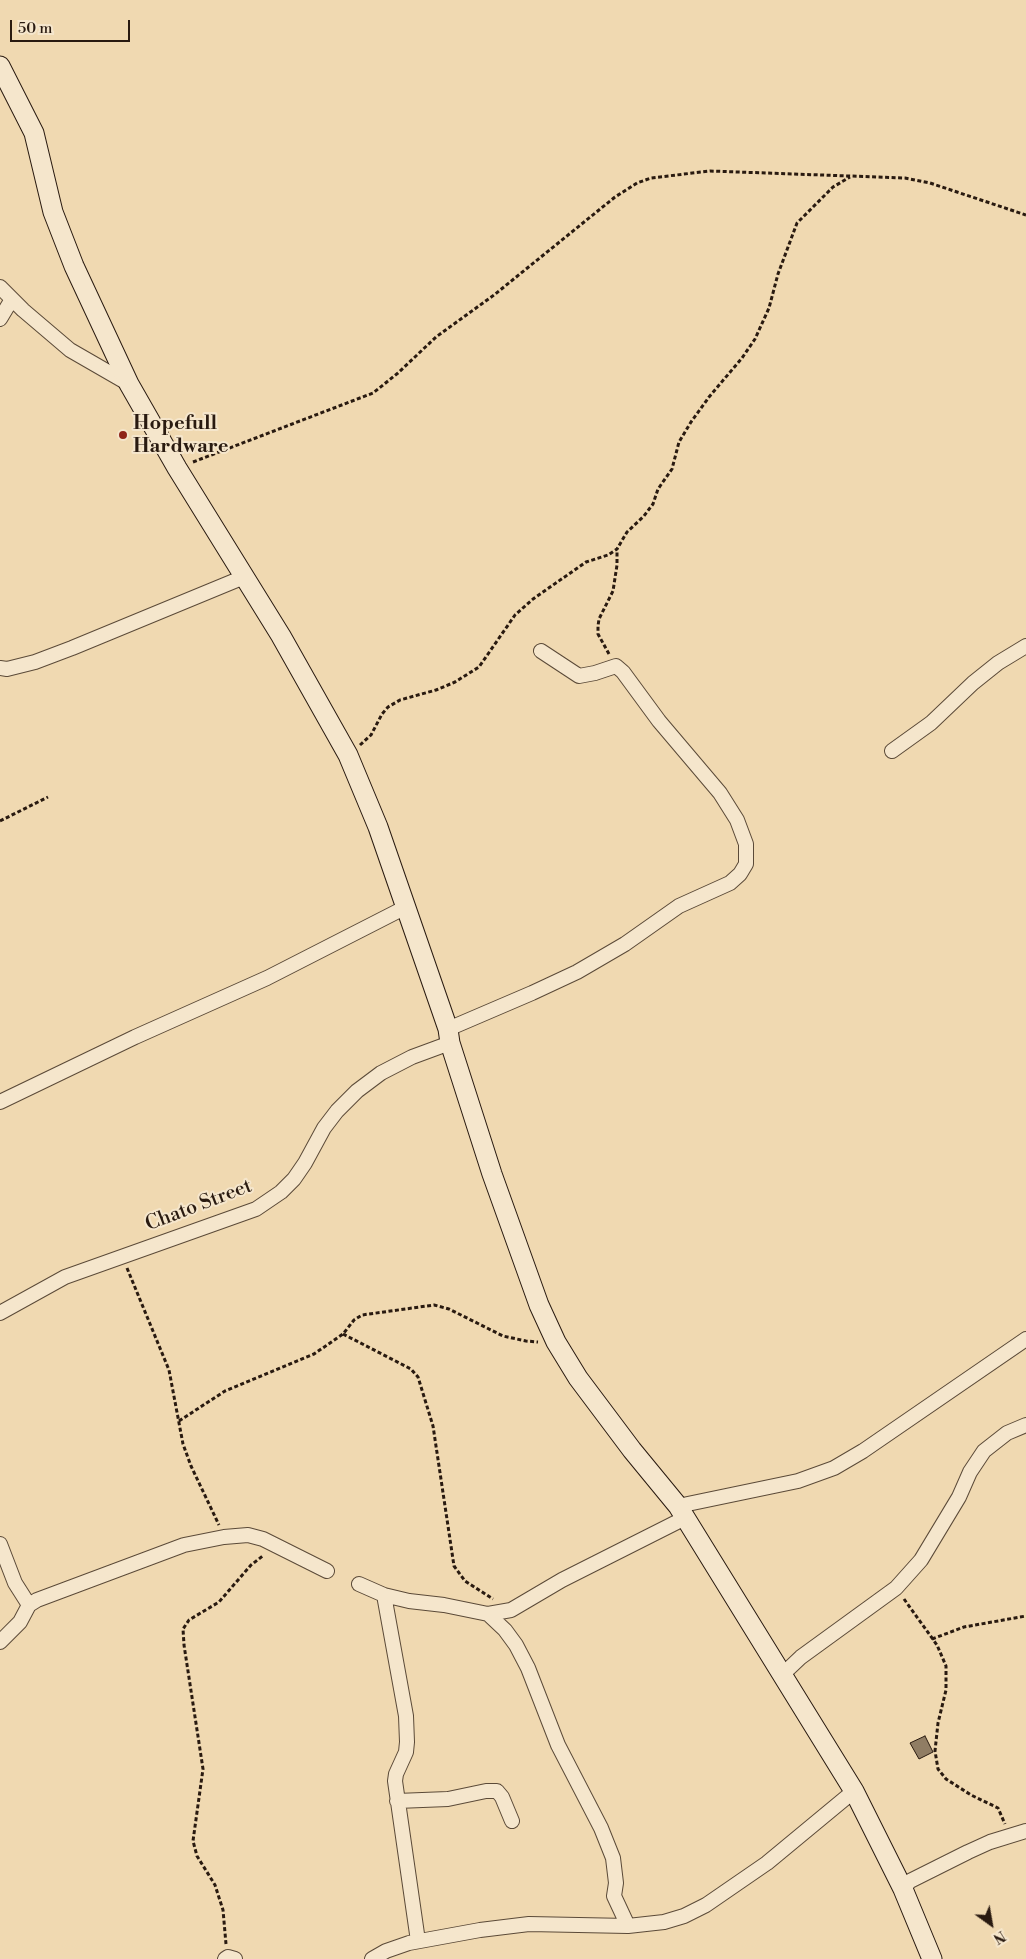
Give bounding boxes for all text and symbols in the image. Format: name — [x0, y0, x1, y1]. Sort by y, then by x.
scale bar — [12, 10, 132, 42]
text: 50 m — [18, 19, 52, 38]
place label: Hopefull Hardware — [133, 412, 228, 459]
marker: Hopefull Hardware — [117, 429, 129, 441]
street label: Chato Street — [142, 1175, 256, 1237]
north arrow — [966, 1899, 1016, 1949]
text: N — [989, 1926, 1008, 1947]

